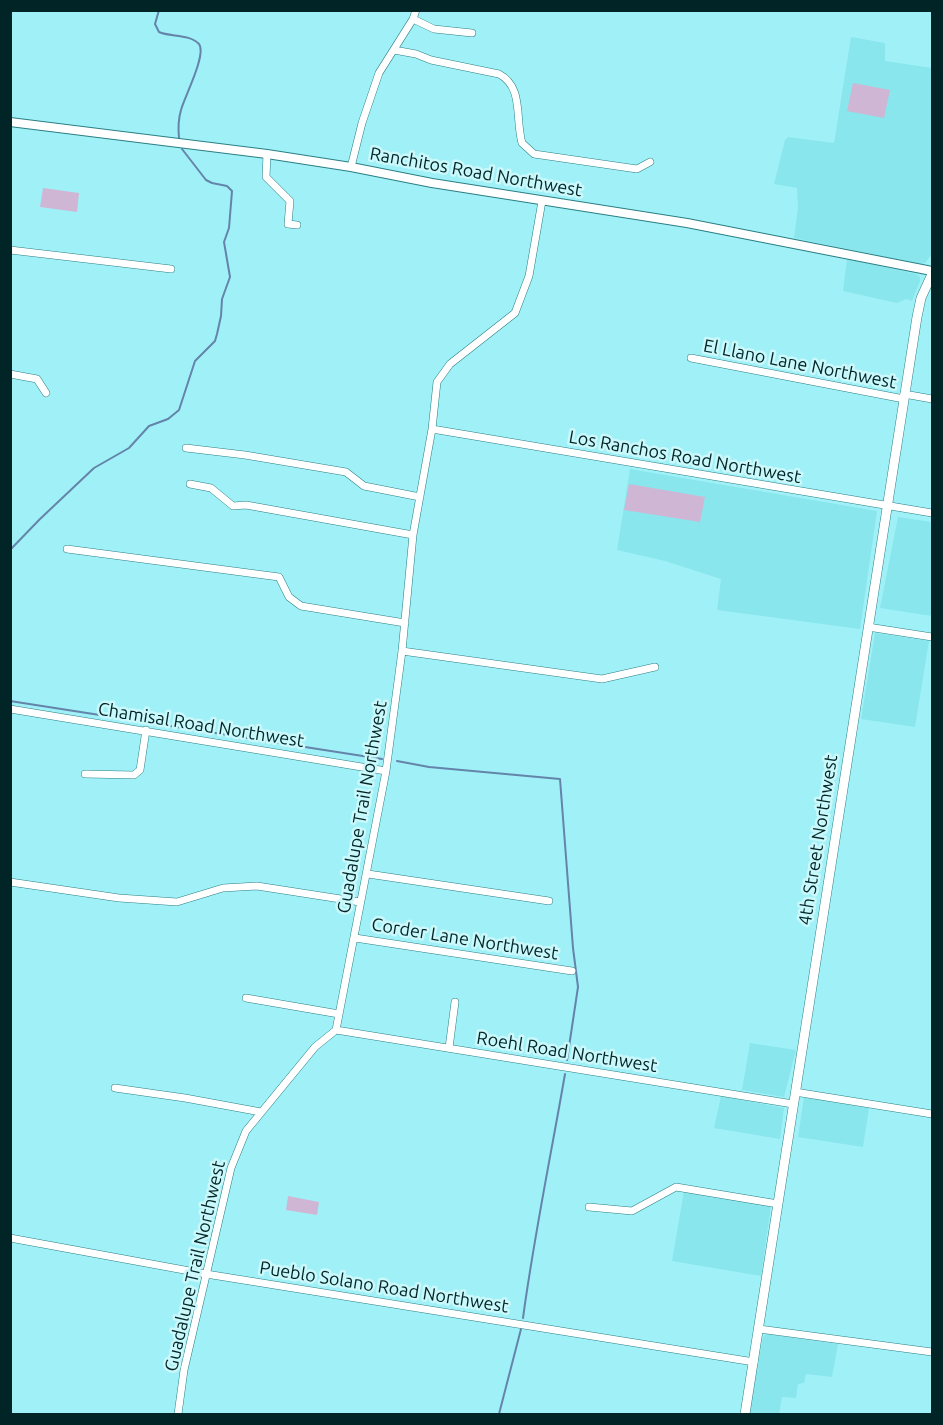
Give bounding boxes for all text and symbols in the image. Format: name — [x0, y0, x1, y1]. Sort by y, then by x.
street label: Ranchitos Road Northwest — [368, 143, 584, 201]
street label: El Llano Lane Northwest — [702, 335, 898, 393]
street label: Los Ranchos Road Northwest — [567, 426, 803, 488]
street label: Chamisal Road Northwest — [96, 698, 306, 752]
street label: Guadalupe Trail Northwest — [333, 699, 391, 915]
street label: 4th Street Northwest — [794, 753, 842, 927]
street label: Corder Lane Northwest — [370, 914, 560, 964]
street label: Roehl Road Northwest — [475, 1027, 659, 1077]
street label: Guadalupe Trail Northwest — [160, 1158, 230, 1374]
street label: Pueblo Solano Road Northwest — [258, 1257, 510, 1317]

